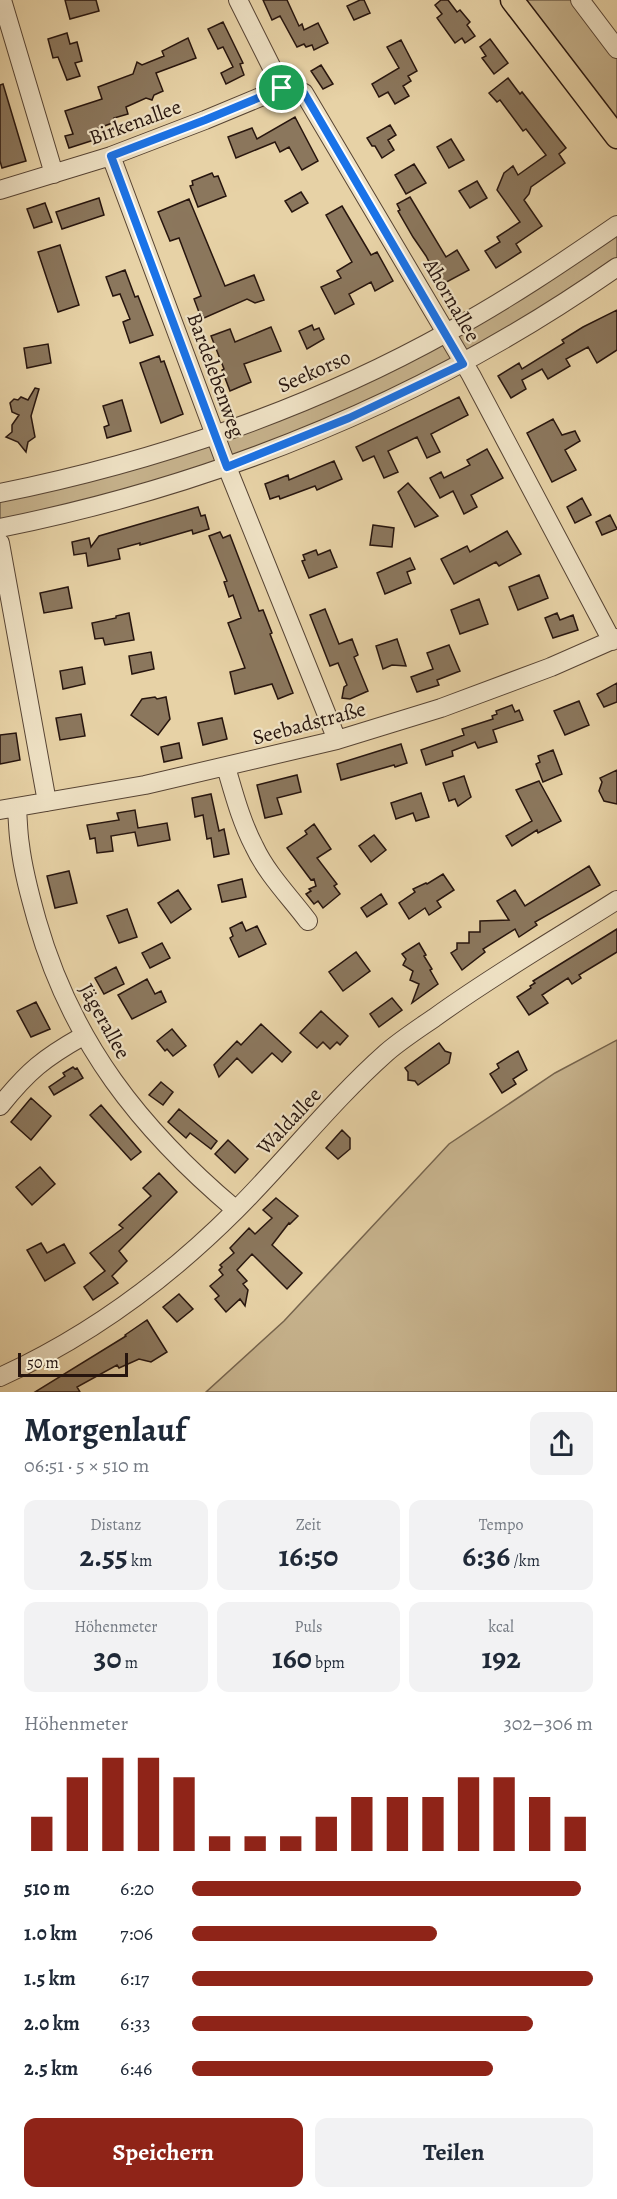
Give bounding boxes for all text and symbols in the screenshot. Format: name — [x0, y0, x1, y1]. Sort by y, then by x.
pin — [256, 62, 307, 113]
icon: arrive — [265, 71, 298, 104]
street label: Birkenallee — [85, 92, 185, 152]
street label: Ahornallee — [416, 252, 487, 347]
street label: Bardelebenweg — [180, 309, 252, 442]
street label: Seekorso — [273, 343, 355, 399]
street label: Seebadstraße — [249, 694, 369, 752]
street label: Jägerallee — [73, 978, 137, 1064]
street label: Waldallee — [250, 1081, 328, 1162]
scale bar — [18, 1350, 128, 1378]
text: 50 m — [27, 1352, 59, 1374]
text: Morgenlauf — [24, 1407, 186, 1452]
button: share — [530, 1412, 593, 1475]
text: 06:51 · 5 × 510 m — [24, 1452, 149, 1479]
text: Distanz — [90, 1514, 141, 1536]
text: Zeit — [296, 1514, 321, 1536]
text: Tempo — [479, 1514, 524, 1536]
text: 2.55 — [79, 1536, 128, 1576]
text: 16:50 — [279, 1536, 338, 1576]
text: 6:36 — [462, 1536, 510, 1576]
text: km — [128, 1550, 152, 1572]
text: /km — [510, 1550, 540, 1572]
text: Höhenmeter — [74, 1616, 157, 1638]
text: Puls — [295, 1616, 322, 1638]
text: kcal — [488, 1616, 514, 1638]
text: 30 — [94, 1638, 122, 1678]
text: 160 — [272, 1638, 312, 1678]
text: 192 — [482, 1638, 521, 1678]
text: m — [122, 1652, 138, 1674]
text: bpm — [312, 1652, 345, 1674]
text: Höhenmeter — [24, 1710, 128, 1737]
text: 302–306 m — [504, 1710, 593, 1737]
text: 510 m — [24, 1875, 70, 1902]
text: 6:20 — [120, 1875, 154, 1902]
text: 1.0 km — [24, 1920, 77, 1947]
text: 7:06 — [120, 1920, 153, 1947]
text: 1.5 km — [24, 1965, 76, 1992]
text: 6:17 — [120, 1965, 149, 1992]
text: 2.0 km — [24, 2010, 80, 2037]
text: 6:33 — [120, 2010, 151, 2037]
text: 2.5 km — [24, 2055, 78, 2082]
text: 6:46 — [120, 2055, 152, 2082]
button: Speichern — [24, 2118, 303, 2187]
button: Teilen — [315, 2118, 593, 2187]

